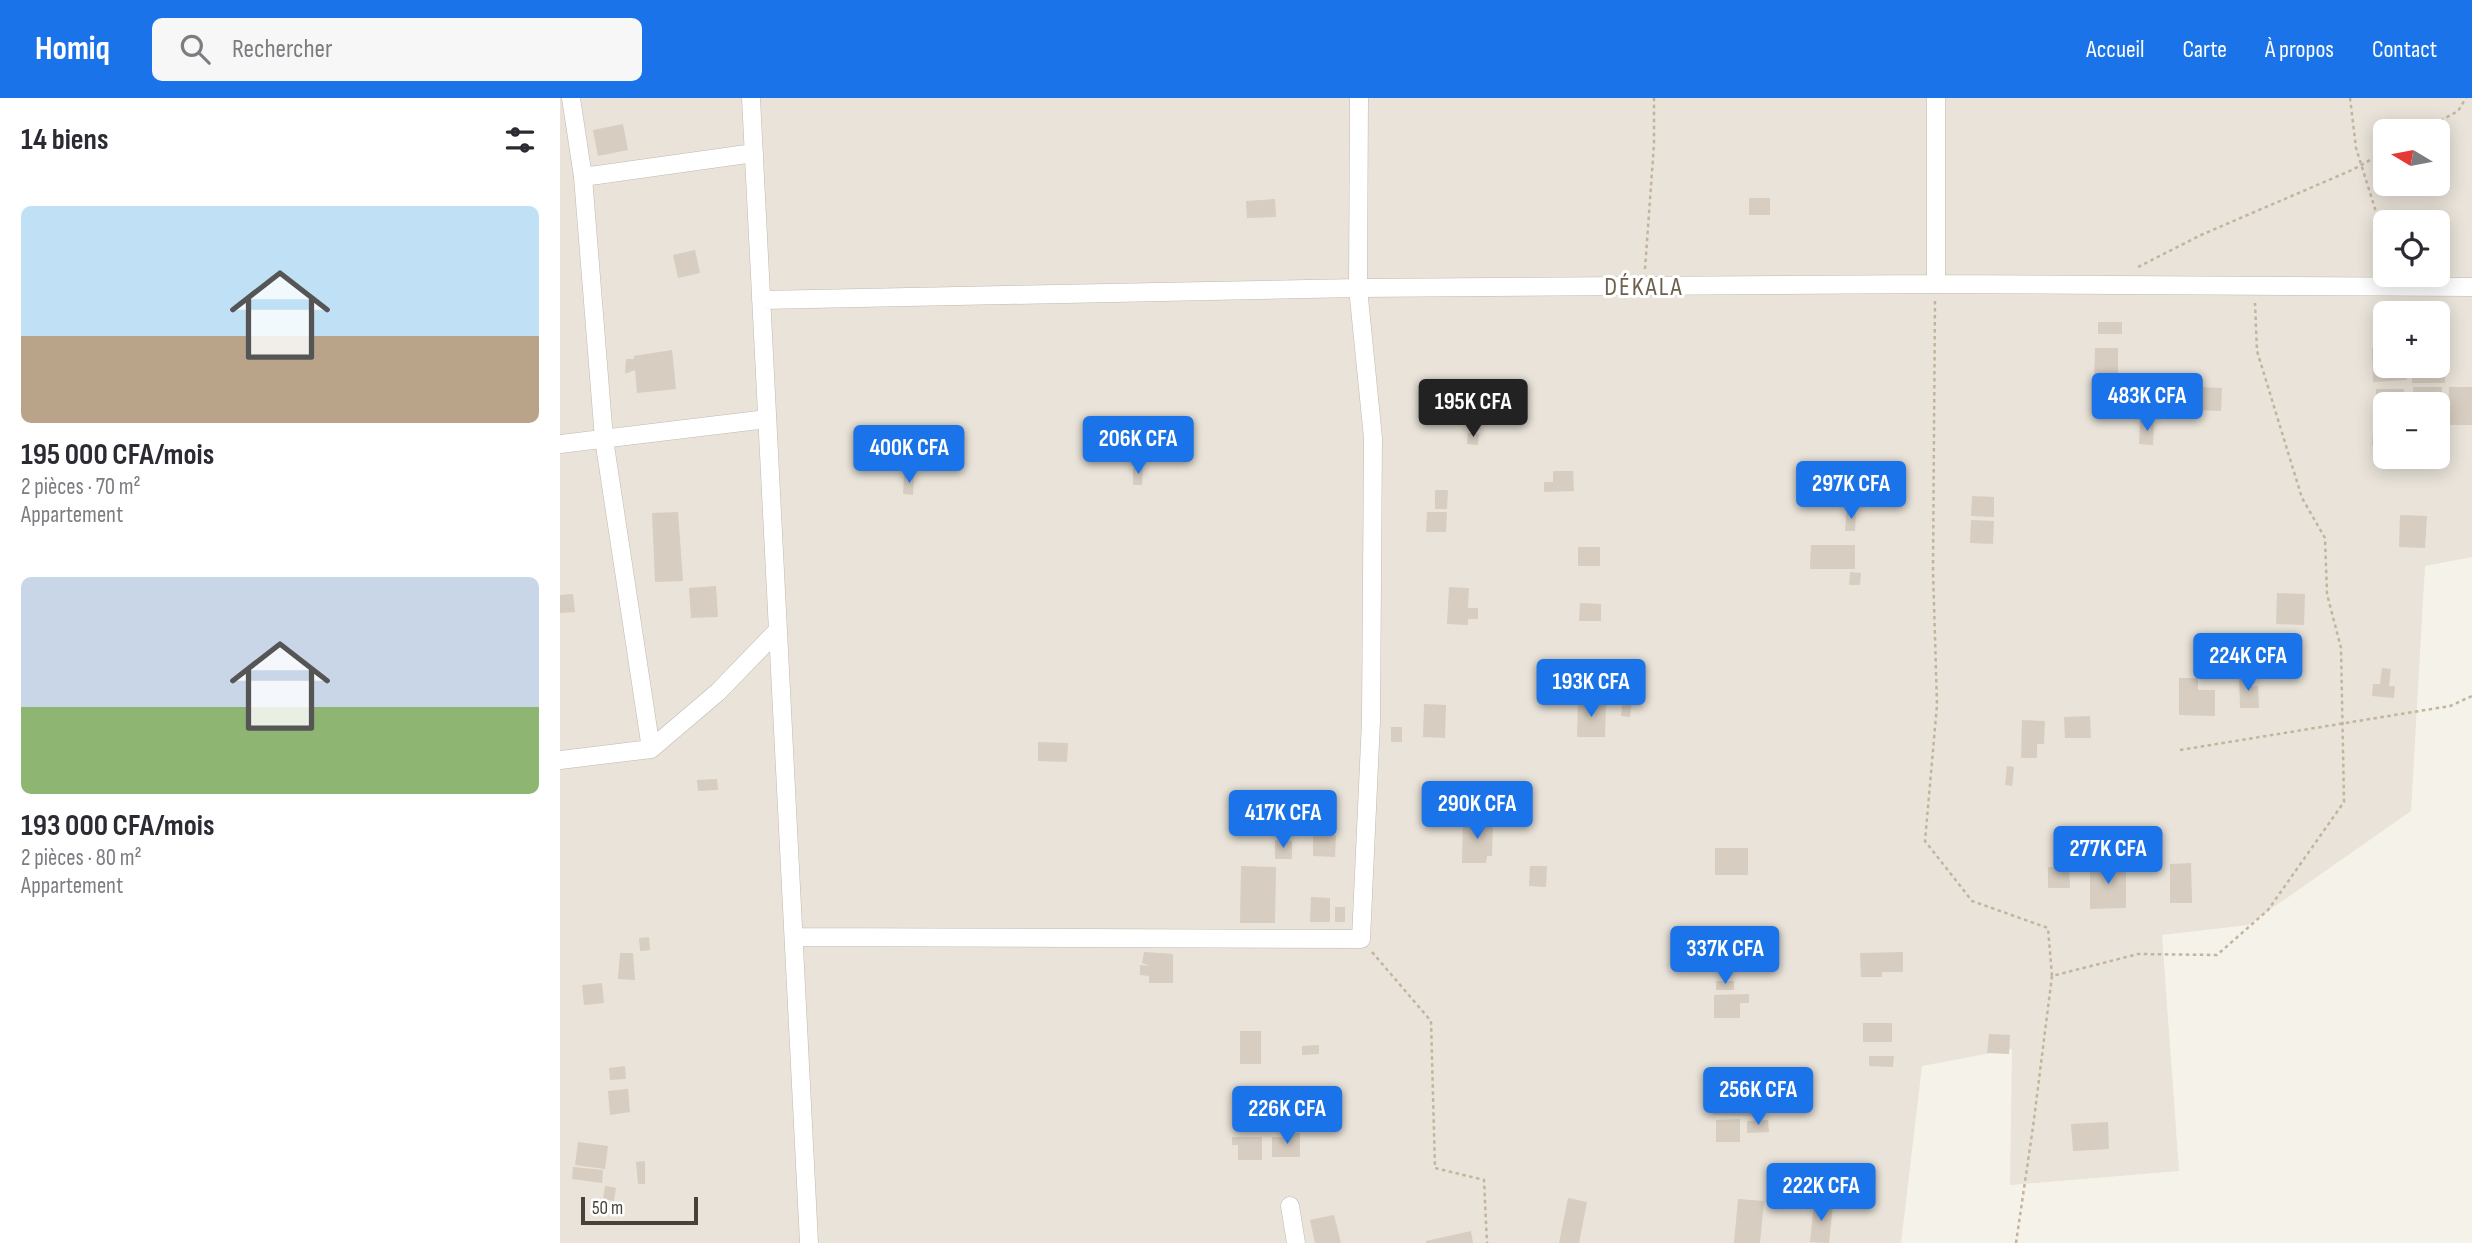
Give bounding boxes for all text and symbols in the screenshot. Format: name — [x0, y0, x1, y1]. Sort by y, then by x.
search box — [152, 18, 642, 81]
text: Homiq — [35, 29, 110, 69]
icon: search — [176, 30, 214, 68]
text: Rechercher — [232, 34, 333, 65]
text: Accueil — [2086, 35, 2145, 64]
text: Carte — [2183, 35, 2227, 64]
text: À propos — [2265, 35, 2334, 64]
text: Contact — [2372, 35, 2437, 64]
north arrow — [2373, 119, 2450, 196]
map controls — [2373, 119, 2450, 469]
icon: filters — [501, 121, 539, 159]
text: 14 biens — [21, 122, 108, 158]
button: locate — [2373, 210, 2450, 287]
icon: home — [217, 252, 343, 378]
district label: DÉKALA — [1604, 272, 1684, 303]
button: + — [2373, 301, 2450, 378]
pin: 483K CFA — [2075, 374, 2219, 433]
pin: 195K CFA — [1401, 380, 1545, 439]
text: 483K CFA — [2108, 382, 2186, 410]
text: 195K CFA — [1435, 388, 1511, 416]
button: − — [2373, 392, 2450, 469]
pin: 206K CFA — [1066, 416, 1210, 476]
text: 206K CFA — [1099, 425, 1177, 453]
pin: 400K CFA — [837, 426, 981, 485]
text: 400K CFA — [869, 434, 949, 462]
text: 195 000 CFA/mois — [21, 437, 214, 473]
pin: 297K CFA — [1779, 462, 1923, 521]
text: 297K CFA — [1812, 470, 1890, 498]
text: 2 pièces · 70 m² — [21, 473, 141, 501]
text: Appartement — [21, 501, 123, 529]
icon: home — [217, 623, 343, 749]
pin: 224K CFA — [2176, 634, 2320, 693]
text: 224K CFA — [2209, 642, 2287, 670]
pin: 193K CFA — [1519, 660, 1663, 719]
text: 193K CFA — [1553, 668, 1629, 696]
pin: 290K CFA — [1405, 782, 1549, 841]
pin: 417K CFA — [1211, 790, 1355, 850]
text: 290K CFA — [1438, 790, 1516, 818]
text: 417K CFA — [1245, 799, 1321, 827]
text: 193 000 CFA/mois — [21, 808, 214, 844]
pin: 277K CFA — [2036, 826, 2180, 886]
text: 277K CFA — [2069, 835, 2147, 863]
text: 2 pièces · 80 m² — [21, 844, 142, 872]
text: Appartement — [21, 872, 123, 900]
pin: 337K CFA — [1653, 926, 1797, 986]
text: 337K CFA — [1686, 935, 1764, 963]
pin: 256K CFA — [1686, 1068, 1830, 1127]
text: 256K CFA — [1719, 1076, 1797, 1104]
pin: 226K CFA — [1215, 1086, 1359, 1146]
text: 226K CFA — [1248, 1095, 1326, 1123]
pin: 222K CFA — [1749, 1164, 1893, 1223]
text: 222K CFA — [1783, 1172, 1859, 1200]
scale bar — [581, 1194, 698, 1226]
text: 50 m — [592, 1197, 623, 1220]

